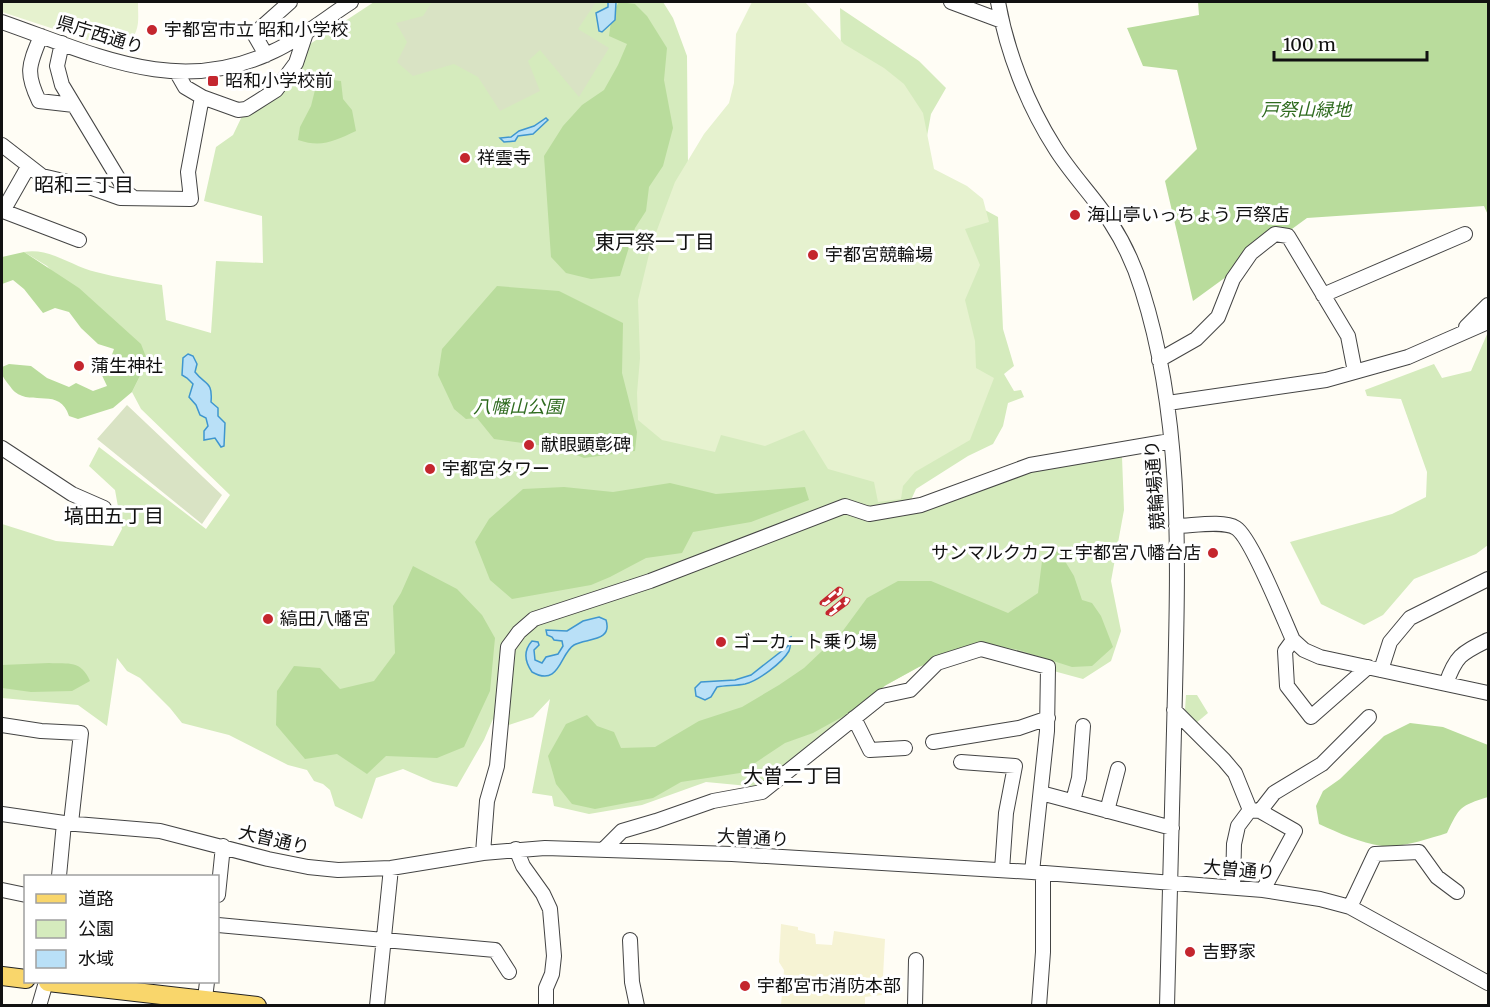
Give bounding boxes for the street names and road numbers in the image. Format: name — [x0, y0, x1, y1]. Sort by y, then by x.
street label: 県庁西通り — [54, 10, 147, 59]
street label: 競輪場通り — [1140, 439, 1169, 531]
street label: 大曽通り — [236, 820, 312, 859]
street label: 大曽通り — [716, 824, 790, 851]
street label: 大曽通り — [1202, 855, 1276, 884]

